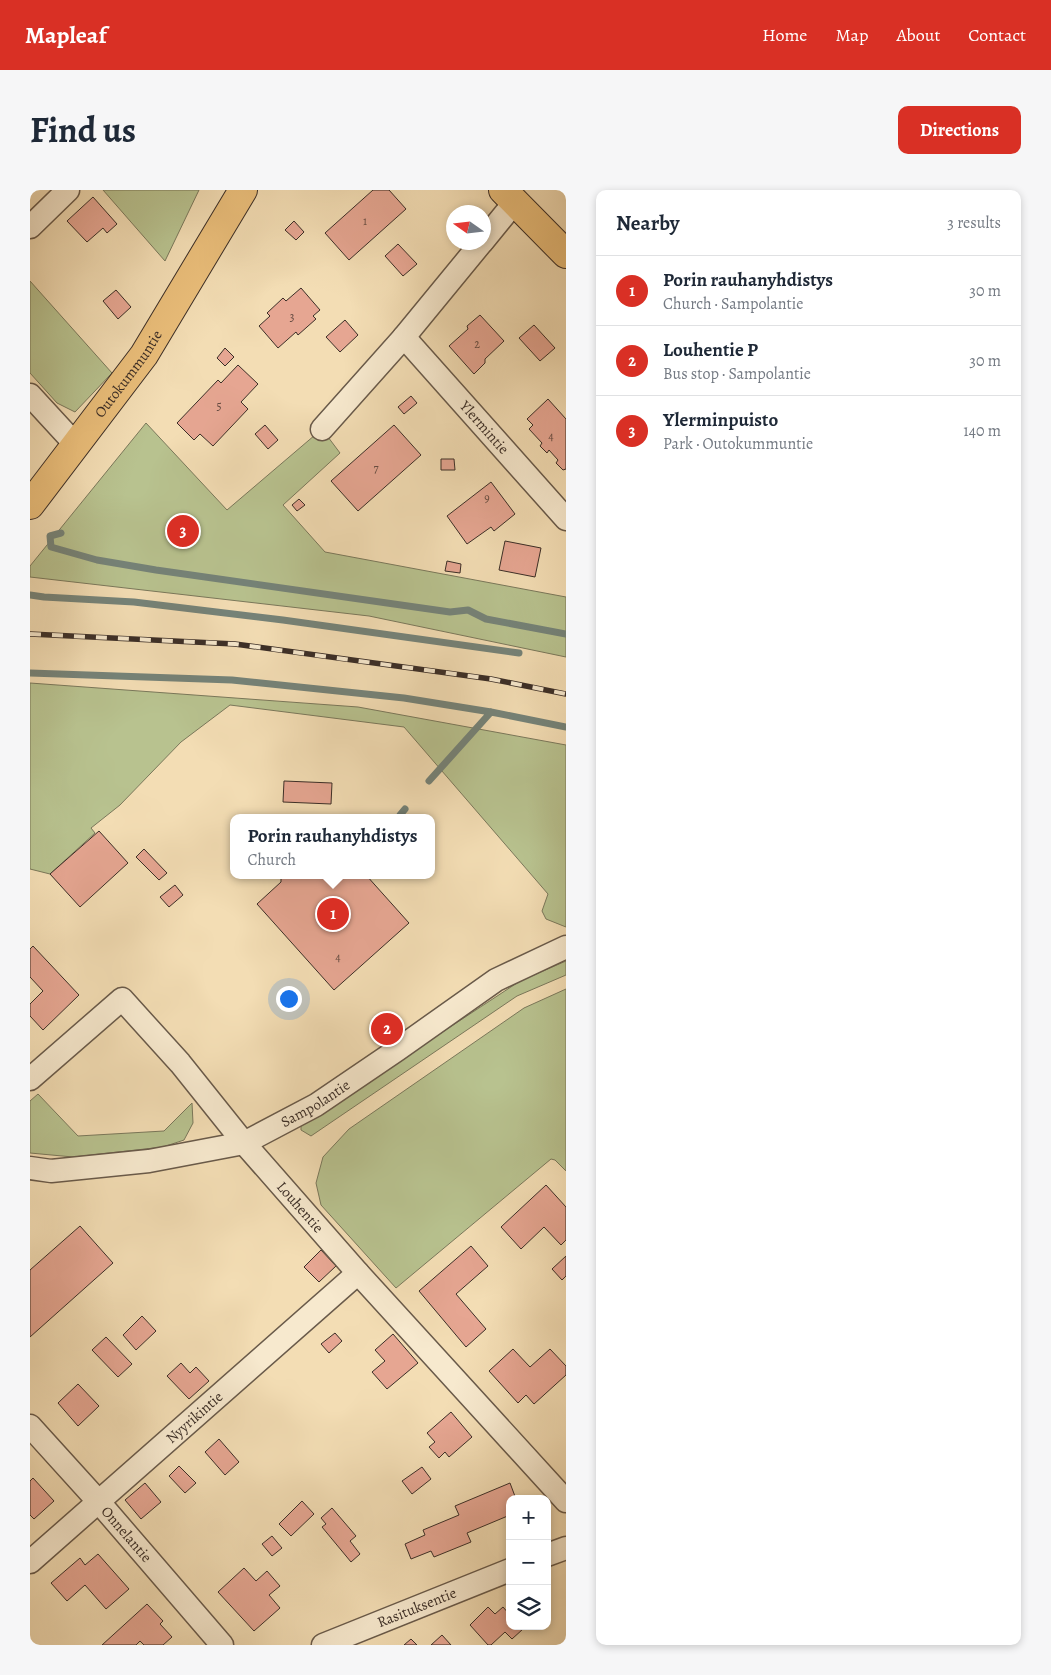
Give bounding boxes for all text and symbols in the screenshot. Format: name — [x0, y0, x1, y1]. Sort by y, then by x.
text: Mapleaf — [25, 19, 107, 51]
text: Home — [762, 23, 807, 47]
text: Map — [835, 23, 868, 47]
text: About — [896, 23, 940, 47]
text: Contact — [968, 23, 1026, 47]
text: Find us — [30, 106, 136, 154]
button: Directions — [898, 106, 1021, 154]
north arrow — [446, 205, 491, 250]
text: Nearby — [616, 209, 679, 237]
text: 3 results — [947, 212, 1001, 234]
house number: 1 — [363, 213, 367, 229]
text: Porin rauhanyhdistys — [663, 267, 833, 293]
text: 1 — [629, 280, 635, 302]
text: 30 m — [969, 280, 1001, 302]
text: Church · Sampolantie — [663, 293, 803, 315]
house number: 3 — [290, 309, 295, 325]
street label: Outokummuntie — [90, 326, 167, 422]
house number: 2 — [474, 336, 480, 352]
text: Louhentie P — [663, 337, 758, 363]
text: 2 — [628, 350, 636, 372]
text: 30 m — [969, 350, 1001, 372]
text: Bus stop · Sampolantie — [663, 363, 811, 385]
street label: Ylermintie — [455, 396, 514, 459]
house number: 5 — [216, 398, 222, 414]
text: Ylerminpuisto — [663, 407, 778, 433]
text: 3 — [629, 420, 635, 442]
text: 140 m — [963, 420, 1001, 442]
house number: 4 — [548, 428, 554, 444]
text: Park · Outokummuntie — [663, 433, 813, 455]
house number: 7 — [373, 460, 379, 476]
house number: 9 — [484, 490, 490, 506]
pin: 3 — [167, 512, 199, 550]
popup — [230, 814, 435, 879]
text: Porin rauhanyhdistys — [247, 823, 418, 849]
text: Church — [247, 849, 296, 871]
pin: 1 — [317, 895, 349, 933]
house number: 4 — [335, 949, 341, 965]
your location — [276, 986, 302, 1012]
pin: 2 — [371, 1010, 403, 1048]
street label: Sampolantie — [277, 1075, 354, 1132]
street label: Louhentie — [272, 1177, 328, 1237]
street label: Nyyrikintie — [162, 1387, 227, 1448]
map controls — [506, 1495, 551, 1630]
button: + — [506, 1495, 551, 1540]
street label: Onnelantie — [97, 1502, 157, 1567]
button: − — [506, 1540, 551, 1585]
street label: Rasituksentie — [374, 1582, 460, 1632]
button: layers — [506, 1585, 551, 1630]

